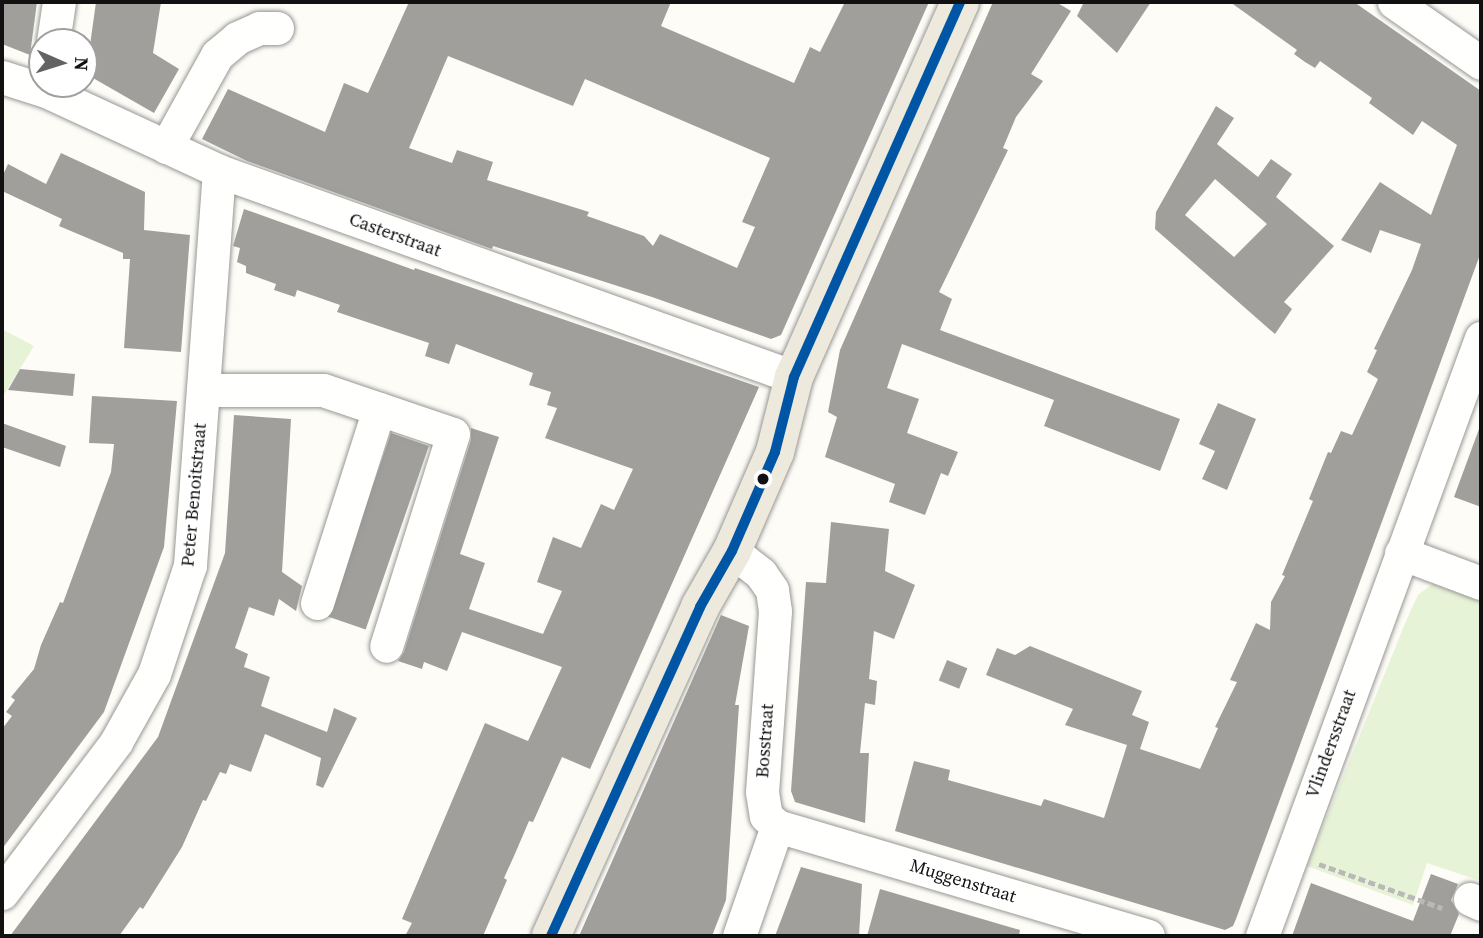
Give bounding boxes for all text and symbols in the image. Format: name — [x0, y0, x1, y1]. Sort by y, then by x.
north arrow — [28, 28, 98, 98]
text: N — [69, 56, 95, 72]
street label: Casterstraat — [346, 208, 444, 262]
street label: Peter Benoitstraat — [177, 422, 211, 568]
unlabelled marker — [756, 472, 770, 486]
street label: Vlindersstraat — [1301, 687, 1361, 801]
street label: Bosstraat — [752, 703, 778, 779]
street label: Muggenstraat — [907, 855, 1019, 907]

